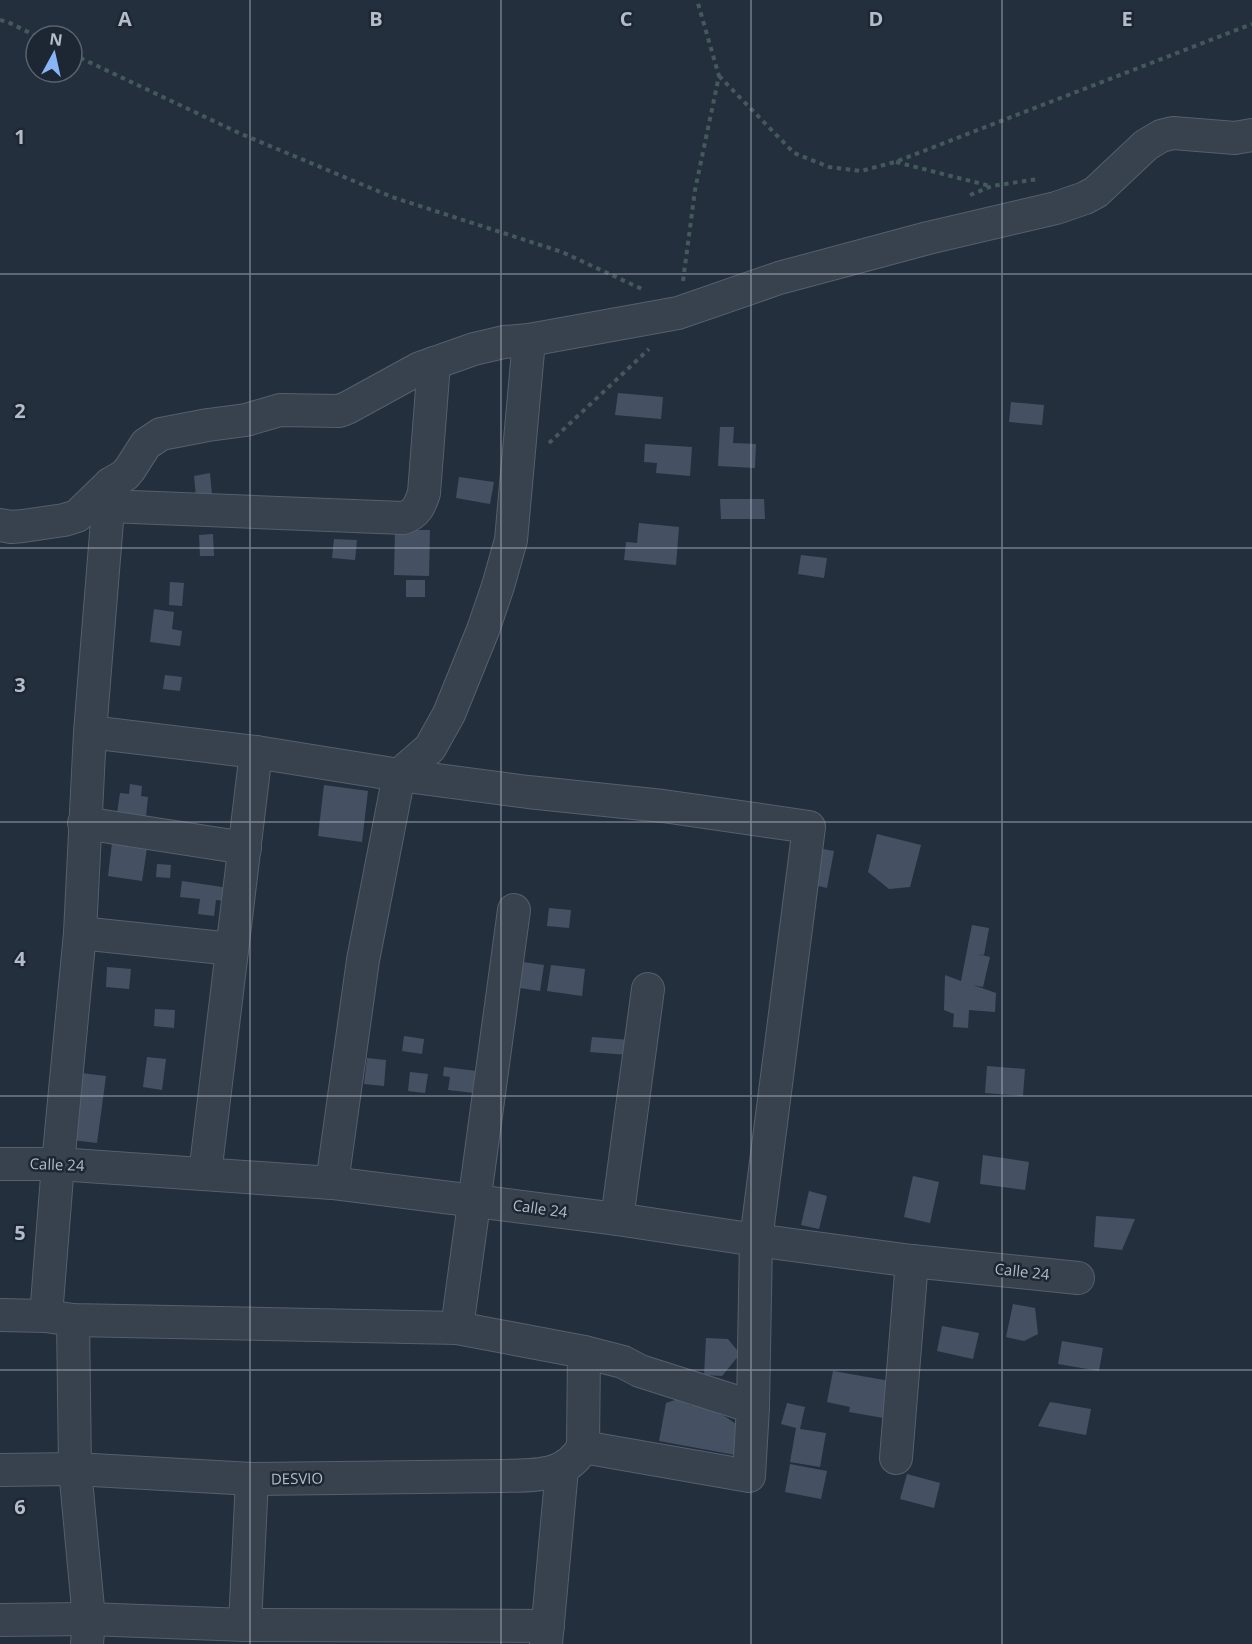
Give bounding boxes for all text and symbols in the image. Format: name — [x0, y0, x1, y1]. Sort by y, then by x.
text: A — [118, 5, 132, 32]
text: B — [369, 5, 383, 32]
text: C — [620, 5, 633, 32]
text: D — [869, 5, 883, 32]
text: E — [1121, 5, 1133, 32]
north arrow — [24, 24, 84, 84]
text: N — [48, 27, 64, 51]
text: 1 — [14, 123, 26, 150]
text: 2 — [14, 397, 26, 424]
text: 3 — [14, 671, 26, 698]
text: 4 — [14, 945, 26, 972]
street label: Calle 24 — [29, 1153, 85, 1175]
street label: Calle 24 — [512, 1194, 569, 1222]
text: 5 — [14, 1219, 26, 1246]
street label: Calle 24 — [994, 1258, 1051, 1284]
street label: DESVIO — [271, 1468, 323, 1488]
text: 6 — [14, 1493, 26, 1520]

